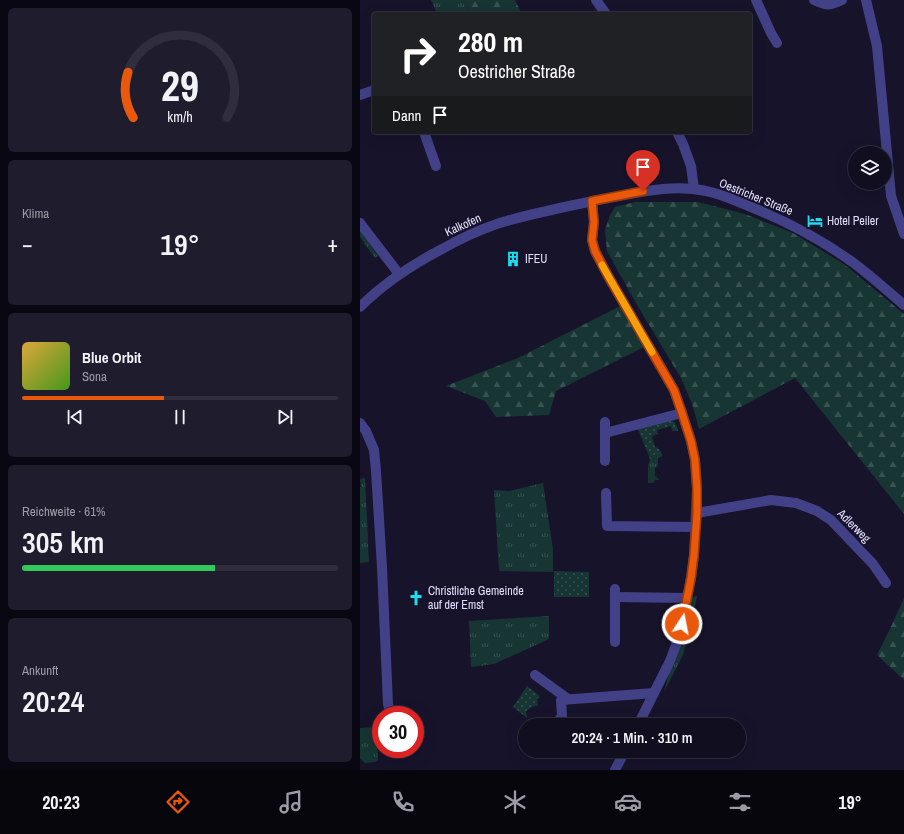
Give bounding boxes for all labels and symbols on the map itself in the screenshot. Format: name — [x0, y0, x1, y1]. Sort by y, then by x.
pin — [626, 150, 660, 191]
street label: Oestricher Straße — [717, 175, 795, 219]
street label: Kalkofen — [442, 210, 484, 240]
hotel icon: Hotel Peiler — [806, 212, 824, 230]
place label: Hotel Peiler — [827, 213, 879, 229]
building icon: IFEU — [504, 250, 522, 268]
place label: IFEU — [525, 251, 547, 267]
street label: Adlerweg — [833, 505, 875, 547]
place label: Christliche Gemeinde auf der Emst — [428, 583, 524, 613]
church icon: Christliche Gemeinde auf der Emst — [407, 589, 425, 607]
position arrow — [661, 603, 703, 645]
speed limit sign: 30 — [372, 706, 424, 758]

